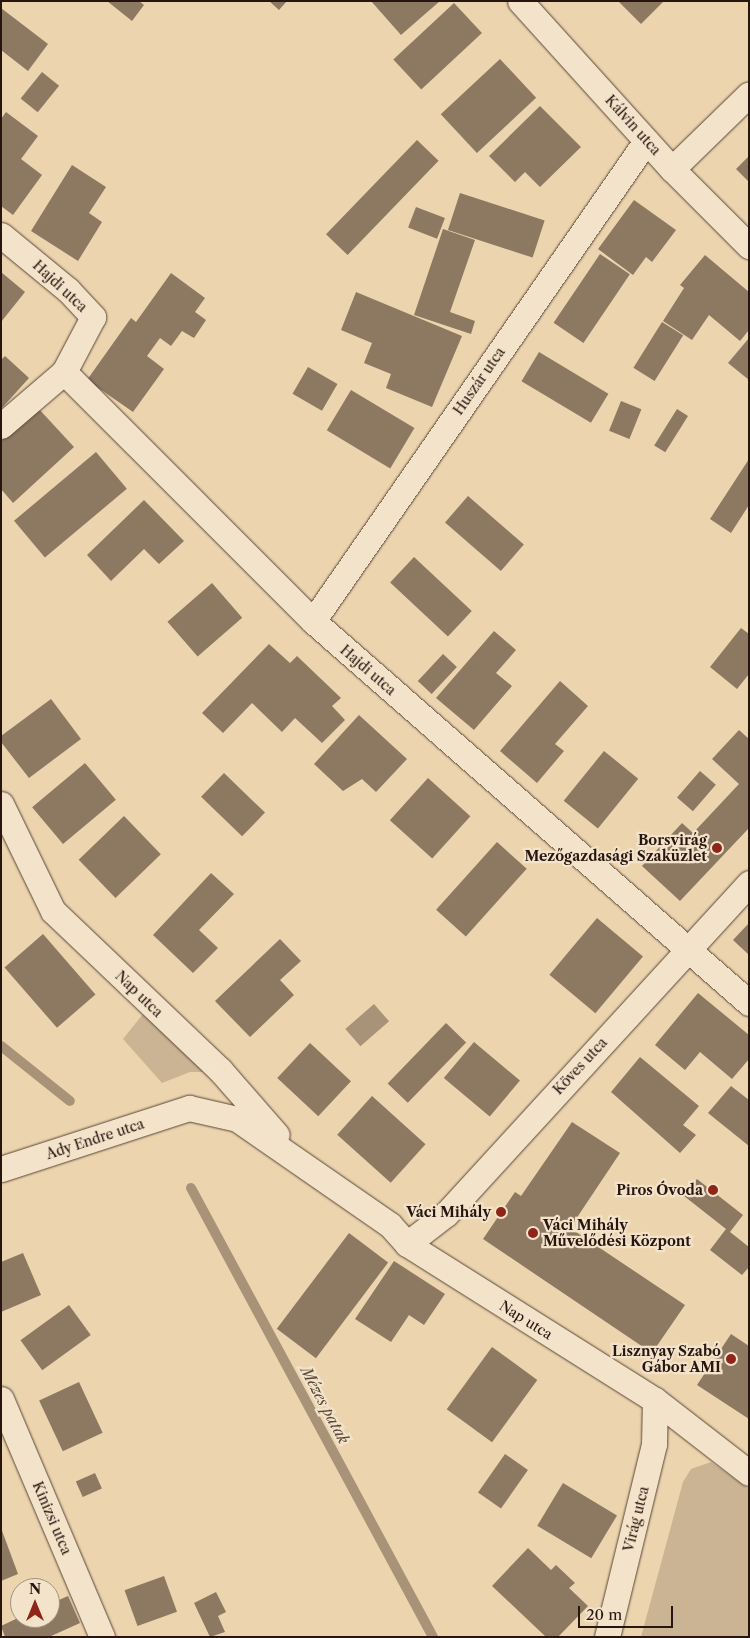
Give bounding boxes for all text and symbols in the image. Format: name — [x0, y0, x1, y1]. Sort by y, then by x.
street label: Kálvin utca — [602, 92, 664, 158]
street label: Hajdi utca — [29, 257, 91, 315]
street label: Huszár utca — [449, 344, 509, 418]
street label: Hajdi utca — [337, 641, 399, 699]
place label: Borsvirág Mezőgazdasági Szaküzlet — [524, 832, 707, 864]
marker: Borsvirág Mezőgazdasági Szaküzlet — [711, 842, 723, 854]
street label: Nap utca — [112, 967, 166, 1021]
street label: Köves utca — [549, 1034, 611, 1098]
street label: Ady Endre utca — [44, 1115, 146, 1163]
place label: Piros Óvoda — [616, 1182, 703, 1198]
marker: Piros Óvoda — [707, 1184, 719, 1196]
place label: Váci Mihály — [406, 1204, 491, 1220]
marker: Váci Mihály — [495, 1206, 507, 1218]
place label: Váci Mihály Művelődési Központ — [543, 1217, 691, 1250]
marker: Váci Mihály Művelődési Központ — [527, 1227, 539, 1239]
street label: Nap utca — [496, 1297, 556, 1343]
place label: Lisznyay Szabó Gábor AMI — [612, 1343, 721, 1375]
marker: Lisznyay Szabó Gábor AMI — [725, 1353, 737, 1365]
water label: Mézes patak — [297, 1363, 353, 1447]
street label: Kinizsi utca — [29, 1479, 75, 1557]
street label: Virág utca — [620, 1484, 652, 1554]
north arrow — [10, 1578, 60, 1628]
text: N — [29, 1580, 41, 1598]
scale bar — [580, 1596, 675, 1628]
text: 20 m — [586, 1605, 622, 1624]

